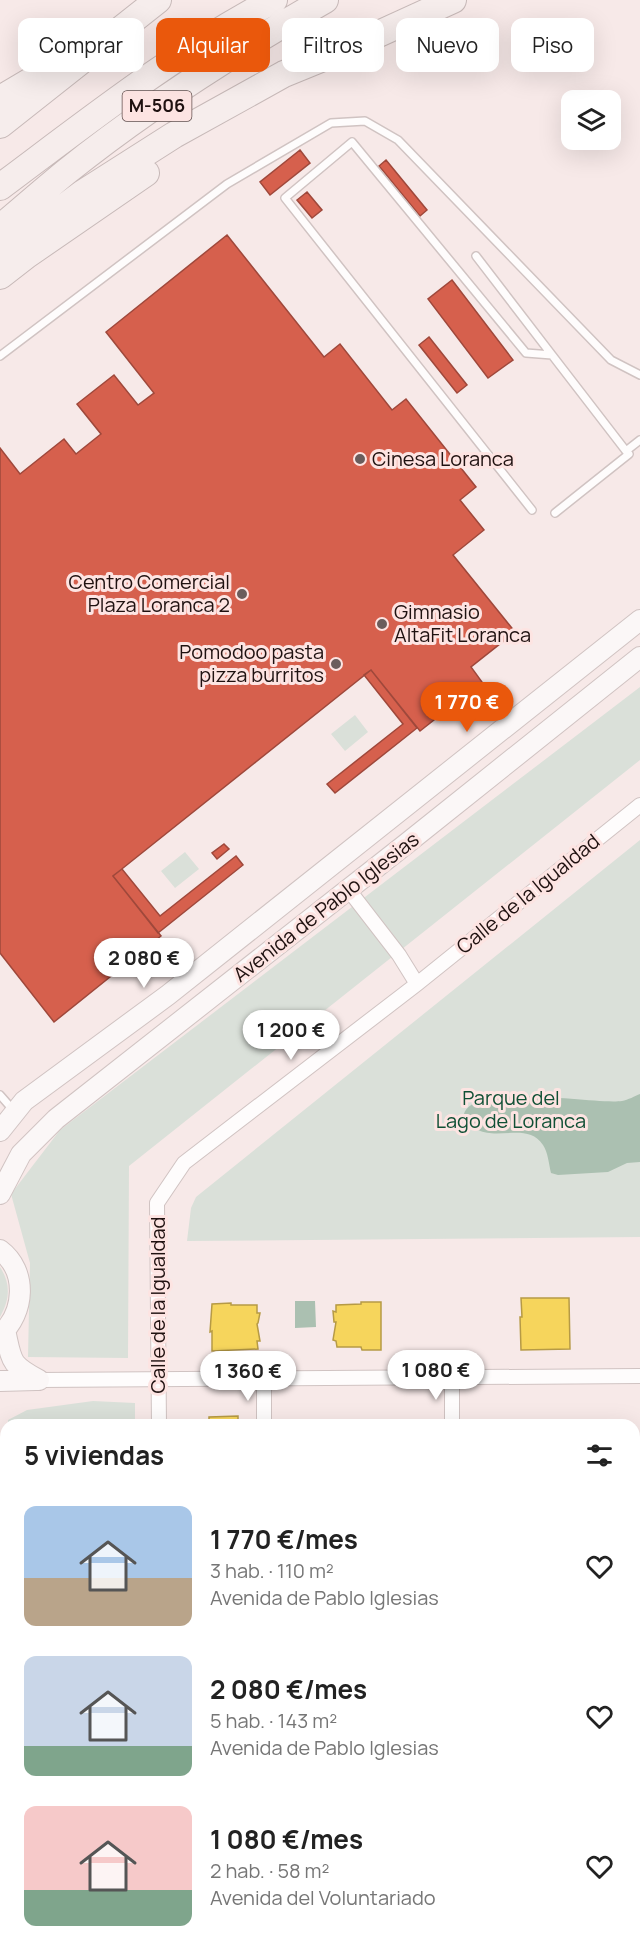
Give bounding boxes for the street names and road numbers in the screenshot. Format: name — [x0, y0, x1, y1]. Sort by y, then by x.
road number: M-506 — [122, 91, 192, 121]
street label: Avenida de Pablo Iglesias — [227, 826, 424, 988]
street label: Calle de la Igualdad — [451, 828, 605, 960]
street label: Calle de la Igualdad — [144, 1217, 171, 1393]

